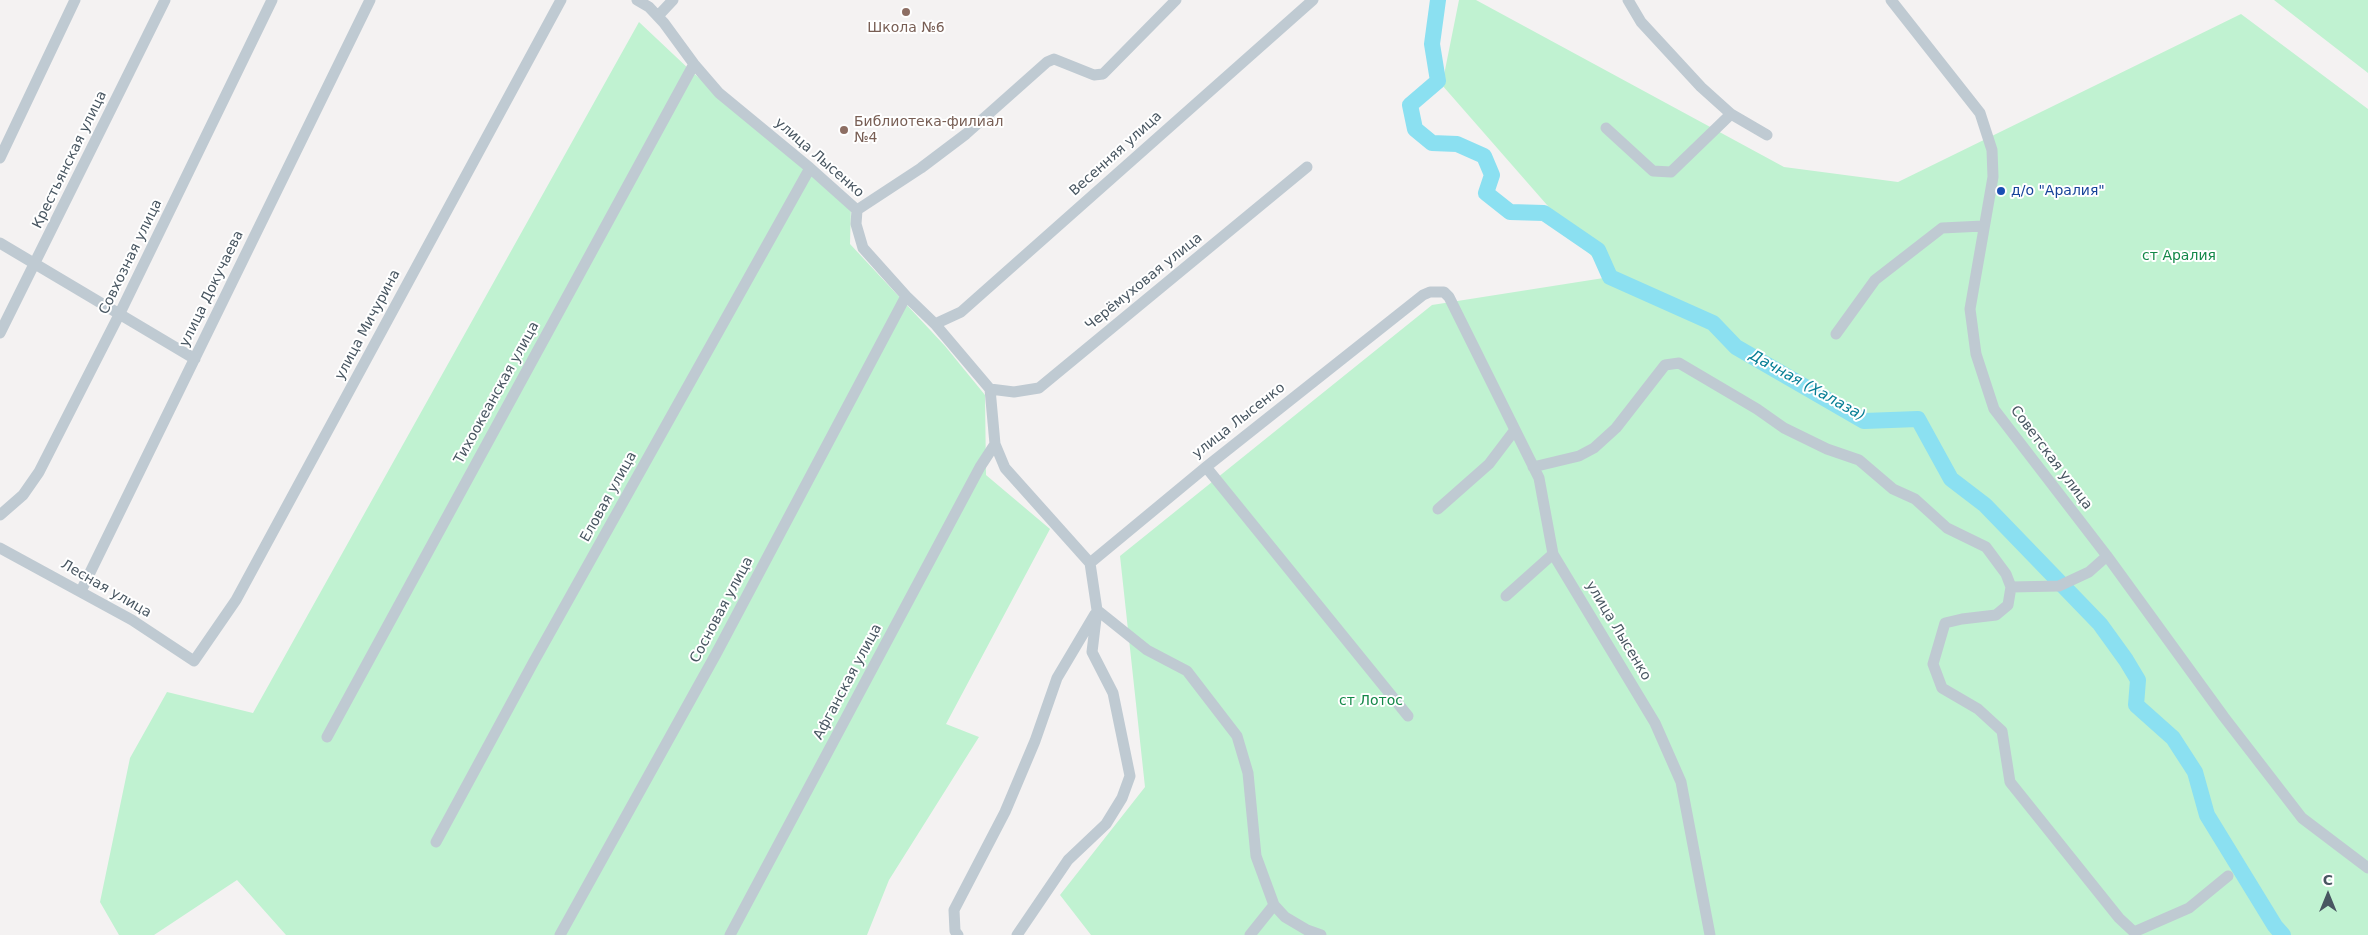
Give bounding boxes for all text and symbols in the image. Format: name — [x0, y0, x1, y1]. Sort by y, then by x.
marker: Школа №6 — [900, 6, 912, 18]
place label: Школа №6 — [867, 20, 945, 36]
street label: Крестьянская улица — [29, 88, 111, 232]
street label: Весенняя улица — [1066, 108, 1166, 200]
place label: Библиотека-филиал №4 — [854, 114, 1003, 146]
street label: улица Лысенко — [771, 115, 867, 201]
marker: Библиотека-филиал №4 — [838, 124, 850, 136]
place label: д/о "Аралия" — [2011, 183, 2105, 199]
marker: д/о "Аралия" — [1995, 185, 2007, 197]
street label: Совхозная улица — [96, 197, 166, 317]
street label: улица Докучаева — [177, 228, 247, 350]
street label: Черёмуховая улица — [1082, 230, 1206, 334]
park label: ст Аралия — [2142, 248, 2216, 264]
street label: улица Мичурина — [332, 267, 404, 383]
street label: Тихоокеанская улица — [451, 319, 543, 467]
water label: Дачная (Халаза) — [1746, 347, 1868, 425]
street label: улица Лысенко — [1189, 380, 1289, 462]
street label: Советская улица — [2007, 403, 2095, 513]
street label: Еловая улица — [577, 449, 641, 545]
street label: Сосновая улица — [687, 554, 757, 666]
street label: Лесная улица — [58, 556, 154, 622]
street label: улица Лысенко — [1582, 578, 1654, 684]
street label: Афганская улица — [810, 621, 886, 743]
park label: ст Лотос — [1339, 693, 1403, 709]
north arrow — [2303, 870, 2353, 920]
text: С — [2323, 872, 2333, 888]

